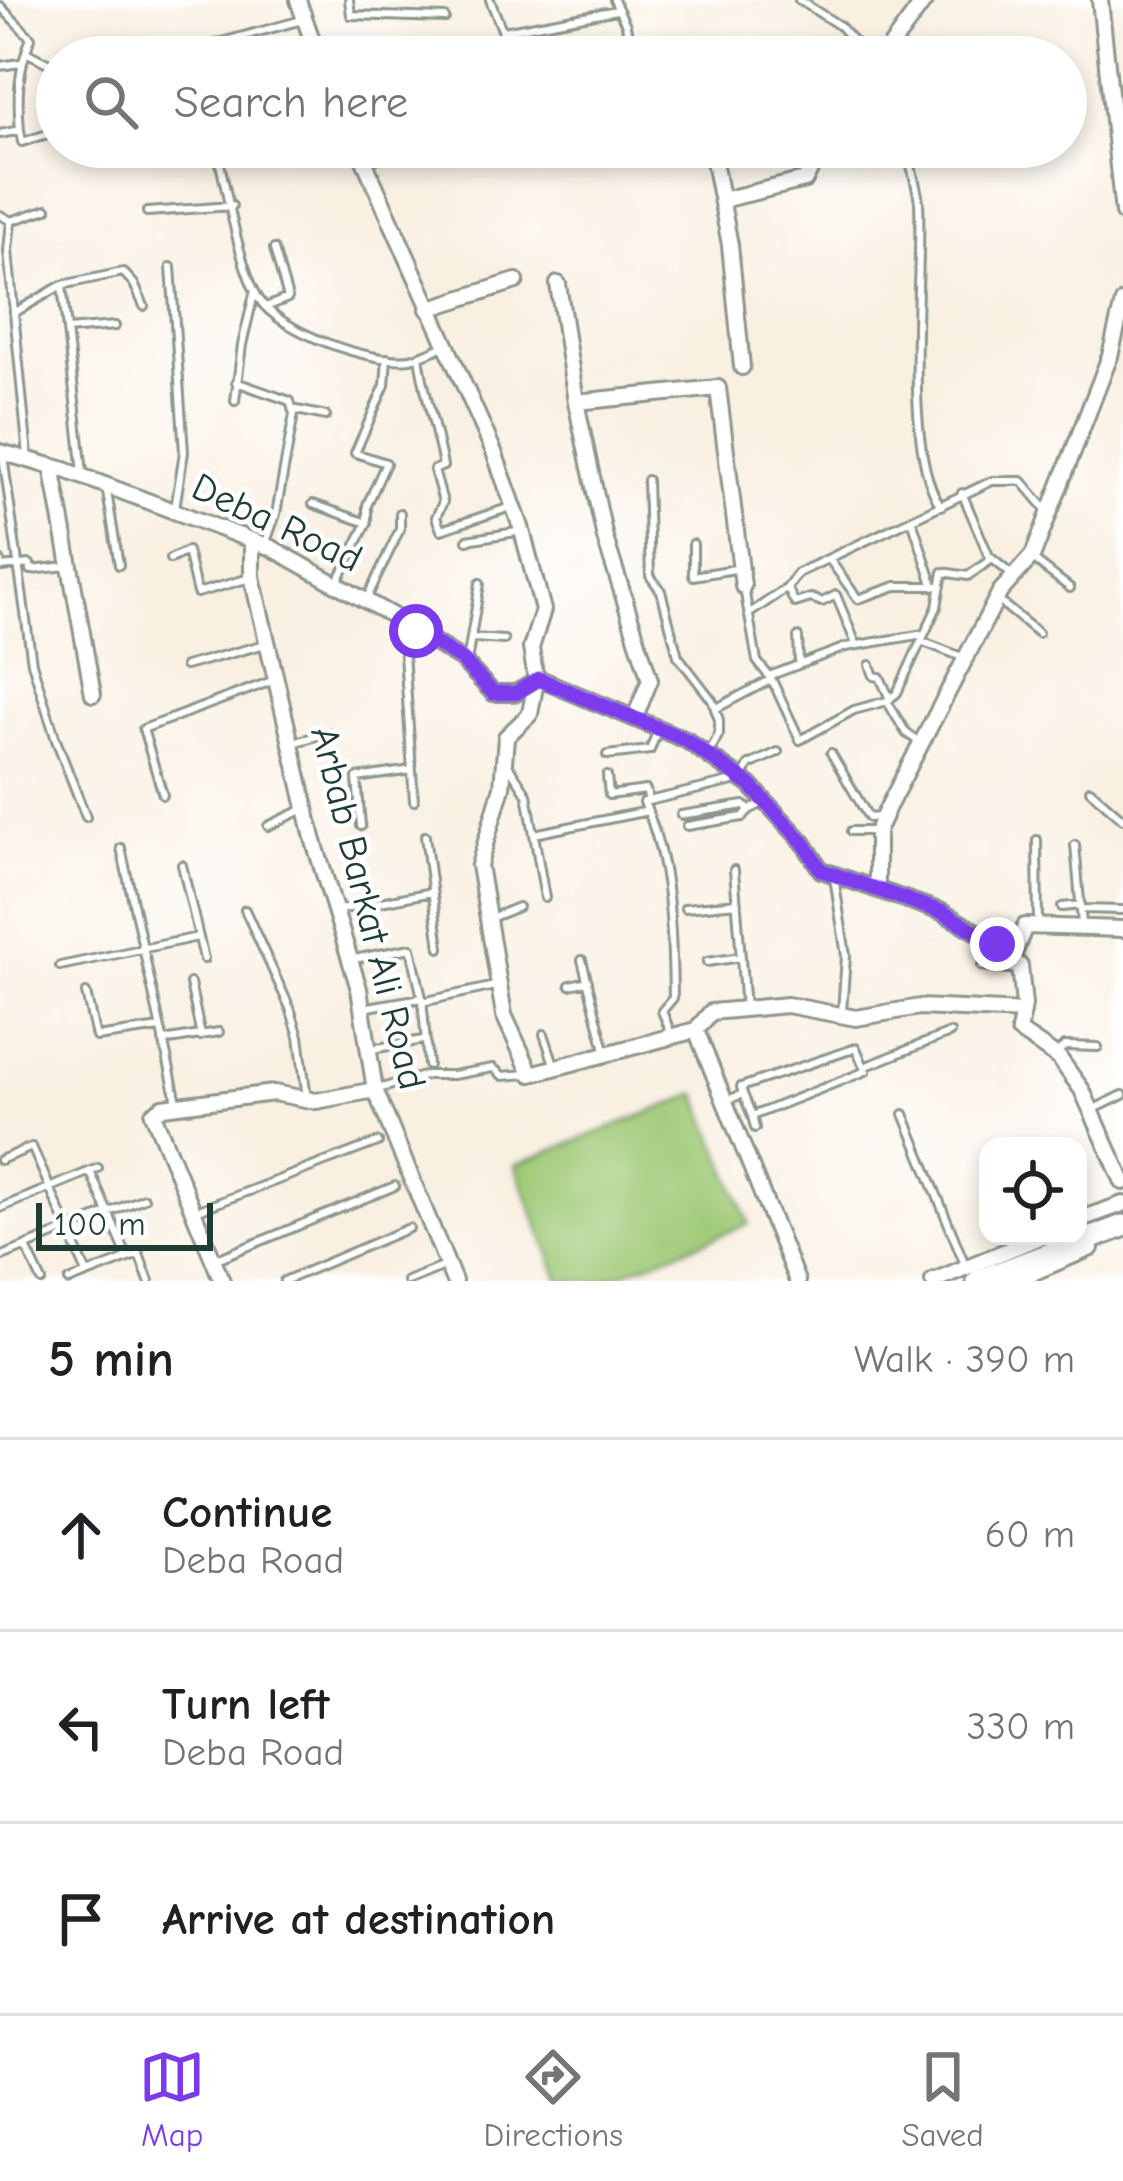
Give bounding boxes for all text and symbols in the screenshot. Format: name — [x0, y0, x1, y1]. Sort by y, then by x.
search box — [36, 36, 1087, 168]
icon: search — [78, 69, 144, 135]
text: Search here — [174, 76, 408, 128]
street label: Deba Road — [185, 464, 369, 582]
route start — [389, 604, 443, 658]
street label: Arbab Barkat Ali Road — [301, 722, 435, 1094]
route end — [970, 917, 1024, 971]
map controls — [979, 1137, 1087, 1245]
button: locate — [979, 1137, 1087, 1245]
scale bar — [36, 1197, 213, 1250]
text: 100 m — [54, 1205, 146, 1243]
text: 5 min — [48, 1330, 174, 1389]
text: Walk · 390 m — [854, 1337, 1075, 1382]
text: Continue — [162, 1486, 332, 1538]
icon: ahead — [48, 1502, 114, 1568]
text: 60 m — [985, 1512, 1075, 1557]
text: Deba Road — [162, 1538, 344, 1583]
text: Turn left — [162, 1678, 329, 1730]
icon: left — [48, 1694, 114, 1760]
text: 330 m — [967, 1704, 1075, 1749]
text: Deba Road — [162, 1730, 344, 1775]
icon: arrive — [48, 1886, 114, 1952]
text: Arrive at destination — [162, 1893, 555, 1945]
tab: Map — [139, 2044, 205, 2154]
tab: Directions — [484, 2044, 623, 2154]
tab: Saved — [901, 2044, 984, 2154]

